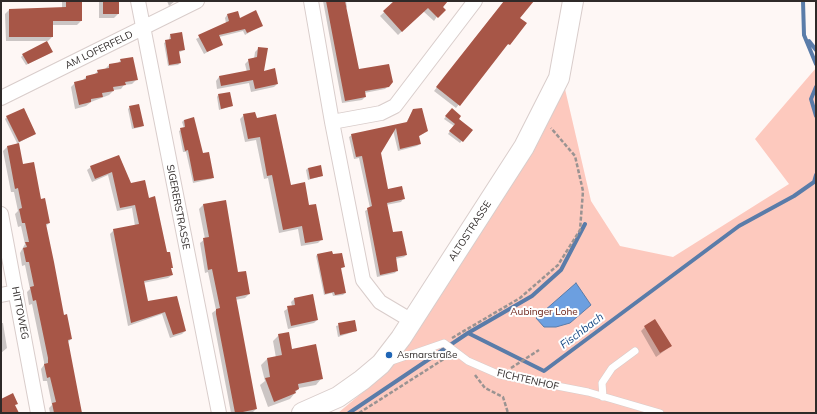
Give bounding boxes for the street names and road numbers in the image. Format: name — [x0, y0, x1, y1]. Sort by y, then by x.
street label: AM LOFERFELD — [63, 28, 135, 72]
street label: SIGERERSTRASSE — [164, 164, 192, 250]
street label: ALTOSTRASSE — [446, 199, 494, 263]
street label: HITTOWEG — [9, 285, 31, 341]
street label: FICHTENHOF — [496, 367, 560, 393]

